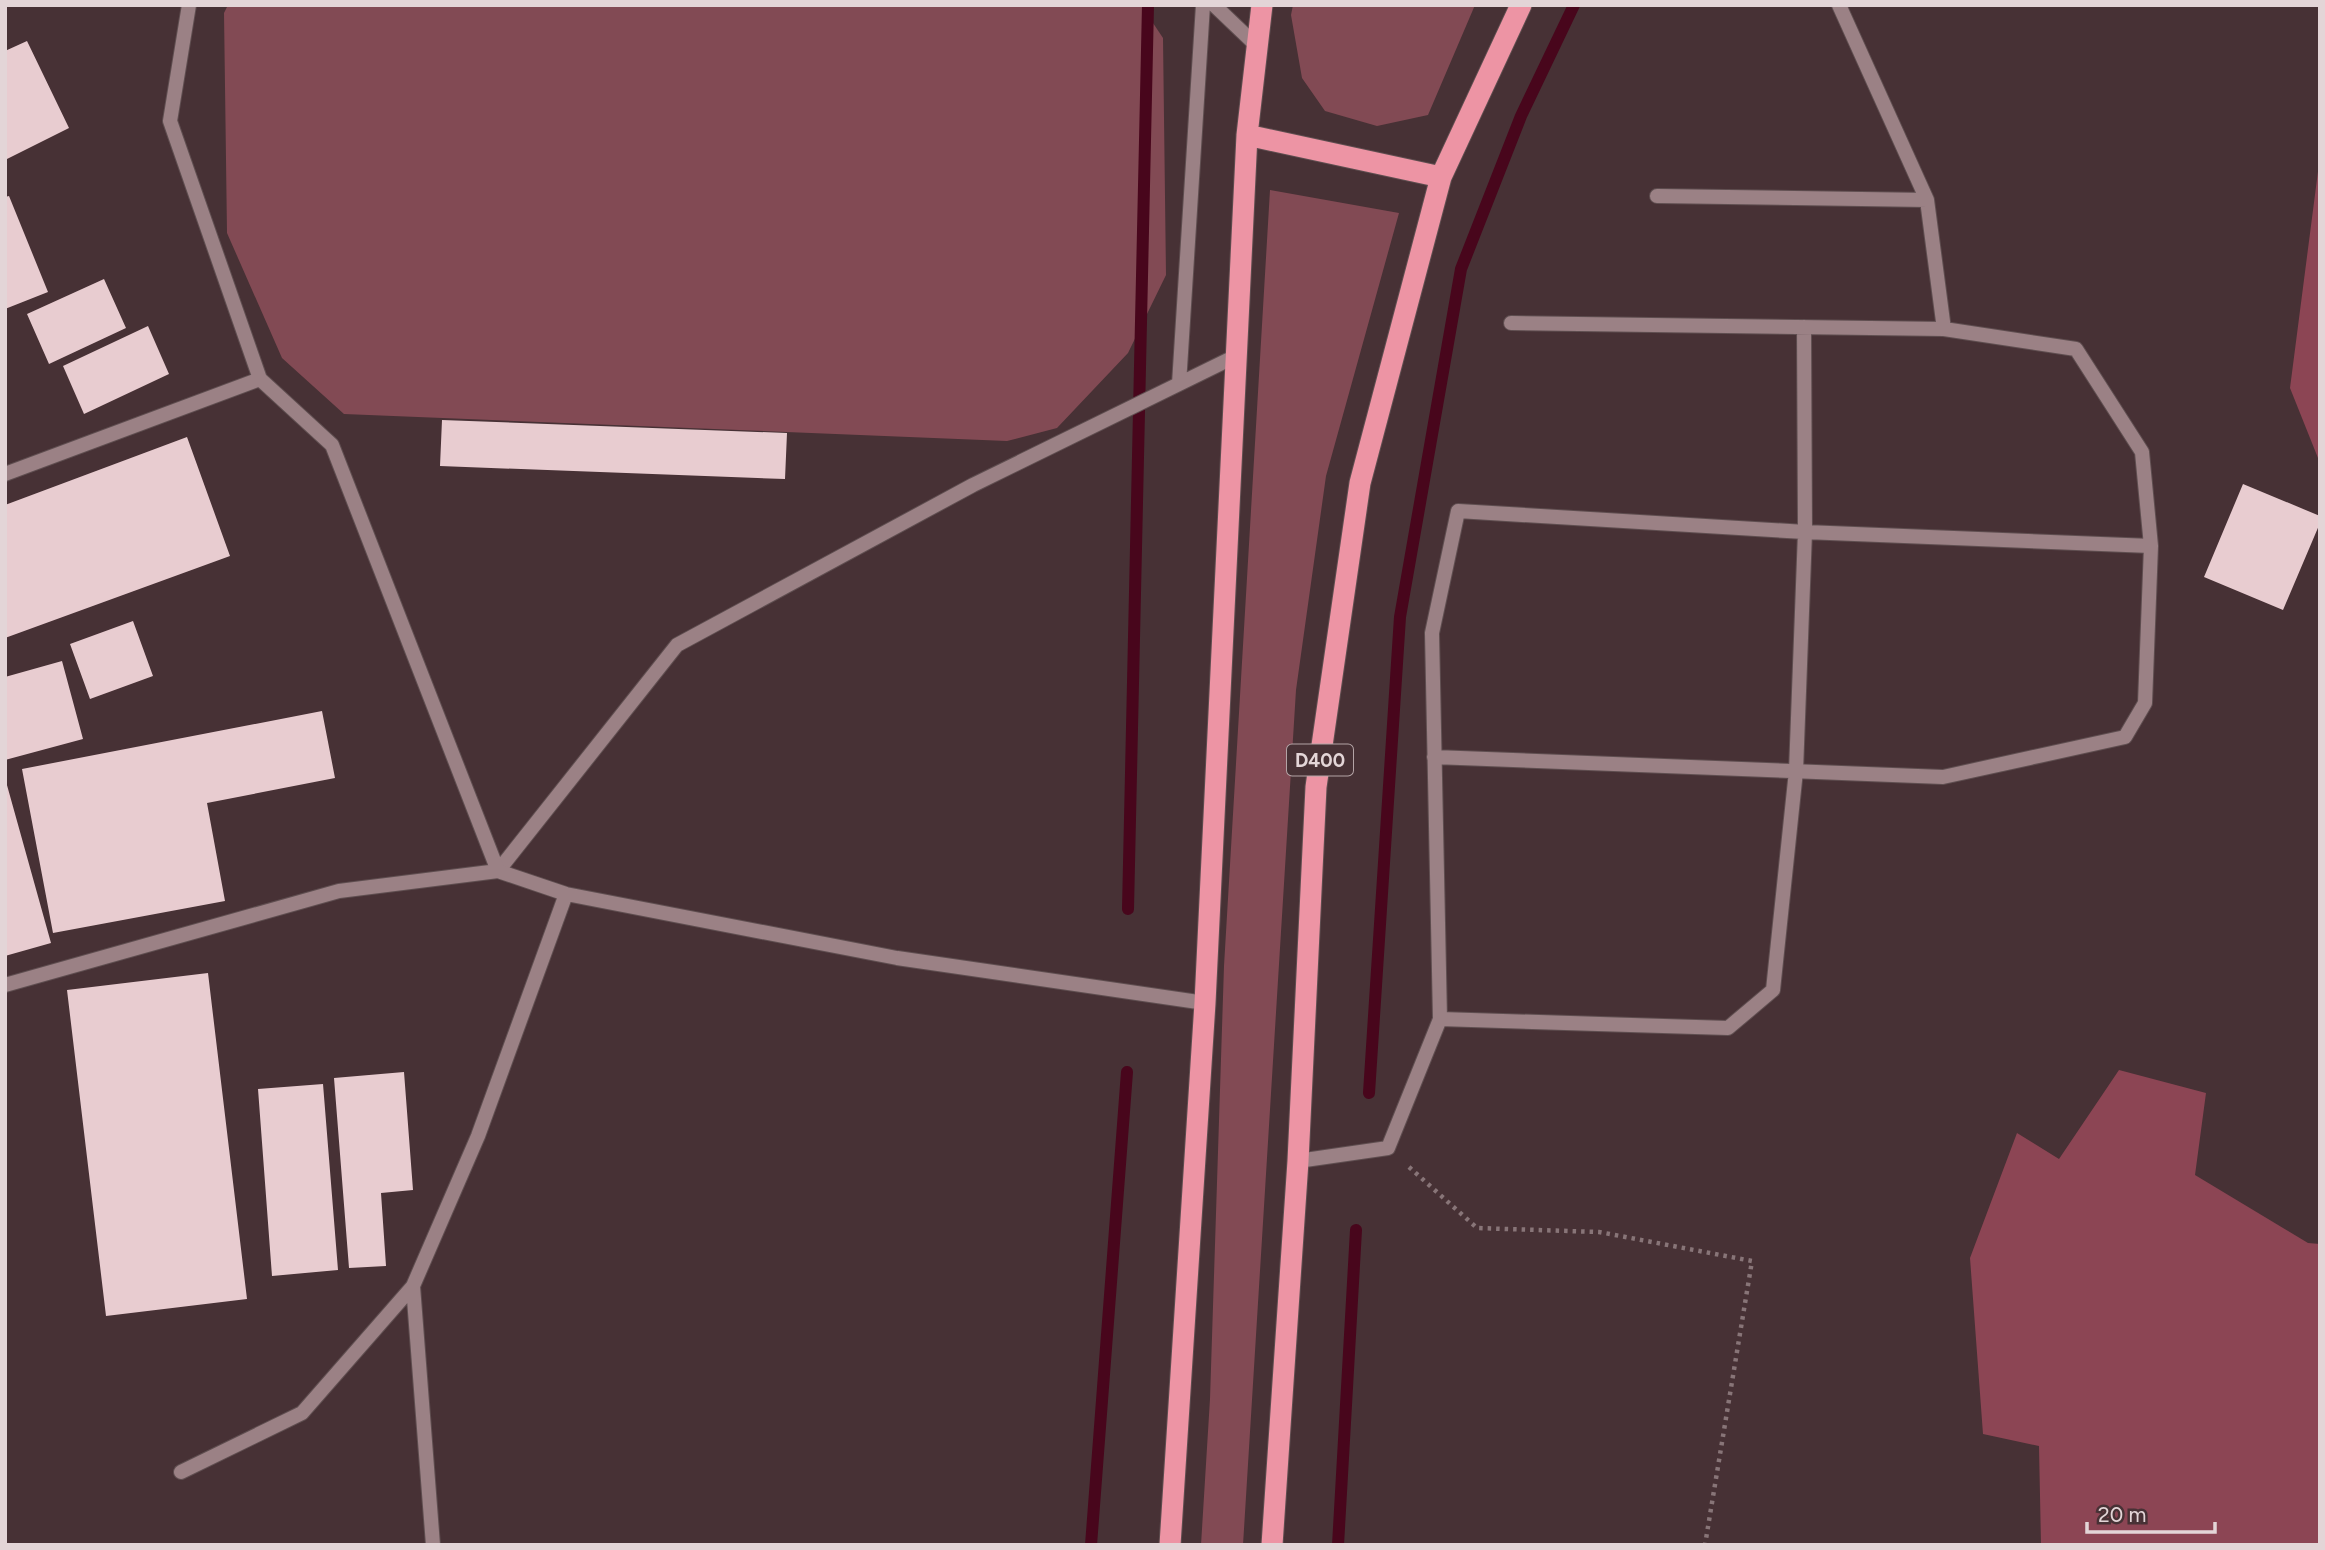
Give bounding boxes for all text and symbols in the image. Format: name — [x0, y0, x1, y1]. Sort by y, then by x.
road number: D400 — [1287, 744, 1353, 776]
scale bar — [2087, 1490, 2215, 1534]
text: 20 m — [2098, 1502, 2146, 1527]

